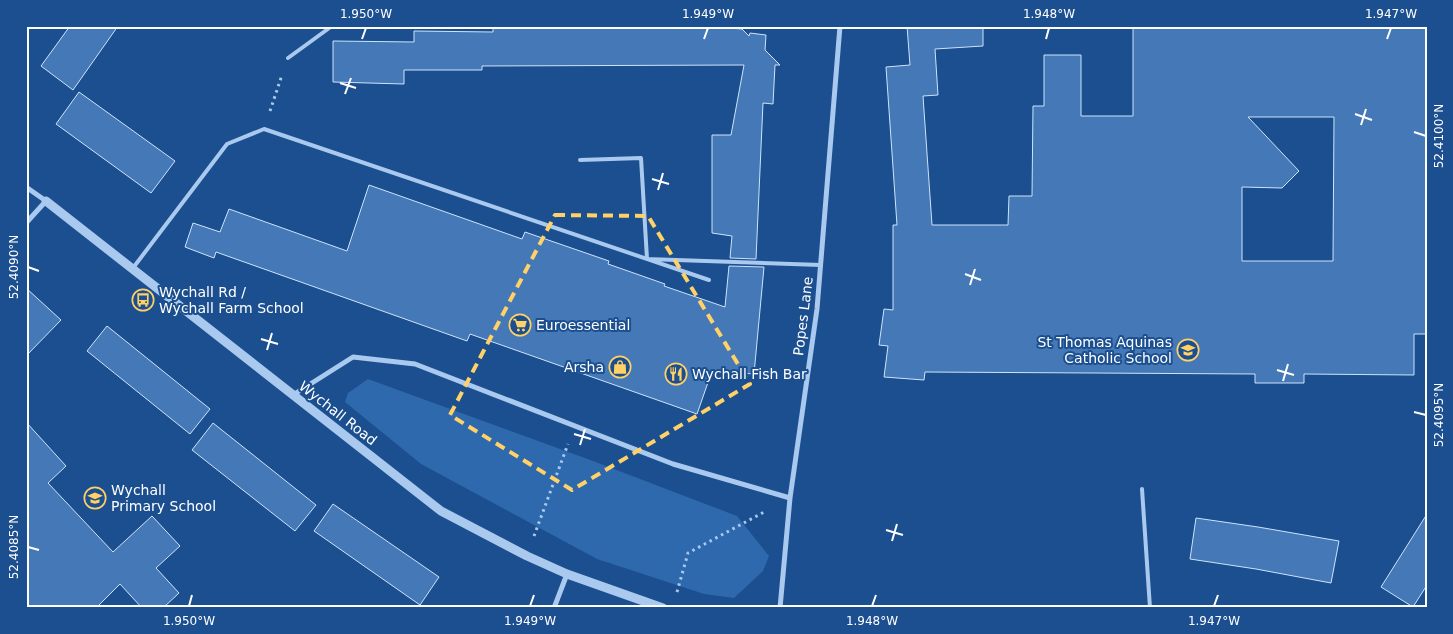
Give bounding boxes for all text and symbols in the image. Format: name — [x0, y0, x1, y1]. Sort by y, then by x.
text: 1.950°W — [340, 7, 392, 21]
text: 1.949°W — [682, 7, 734, 21]
text: 1.948°W — [1023, 7, 1075, 21]
text: 1.947°W — [1365, 7, 1417, 21]
text: 52.4100°N — [1432, 104, 1446, 168]
text: 52.4090°N — [7, 235, 21, 299]
street label: Popes Lane — [790, 276, 816, 356]
place label: Wychall Rd / Wychall Farm School — [159, 284, 304, 316]
bus stop icon: Wychall Rd / Wychall Farm School — [131, 288, 155, 312]
supermarket icon: Euroessential — [508, 313, 532, 337]
place label: Euroessential — [536, 317, 630, 333]
place label: St Thomas Aquinas Catholic School — [1037, 334, 1172, 366]
school or university icon: St Thomas Aquinas Catholic School — [1176, 338, 1200, 362]
shop icon: Arsha — [608, 355, 632, 379]
place label: Arsha — [564, 359, 604, 375]
restaurant icon: Wychall Fish Bar — [664, 362, 688, 386]
place label: Wychall Fish Bar — [692, 366, 807, 382]
street label: Wychall Road — [296, 378, 380, 448]
text: 52.4095°N — [1432, 383, 1446, 447]
place label: Wychall Primary School — [111, 482, 216, 514]
school or university icon: Wychall Primary School — [83, 486, 107, 510]
text: 52.4085°N — [7, 515, 21, 579]
text: 1.950°W — [163, 614, 215, 628]
text: 1.949°W — [504, 614, 556, 628]
text: 1.948°W — [846, 614, 898, 628]
text: 1.947°W — [1188, 614, 1240, 628]

